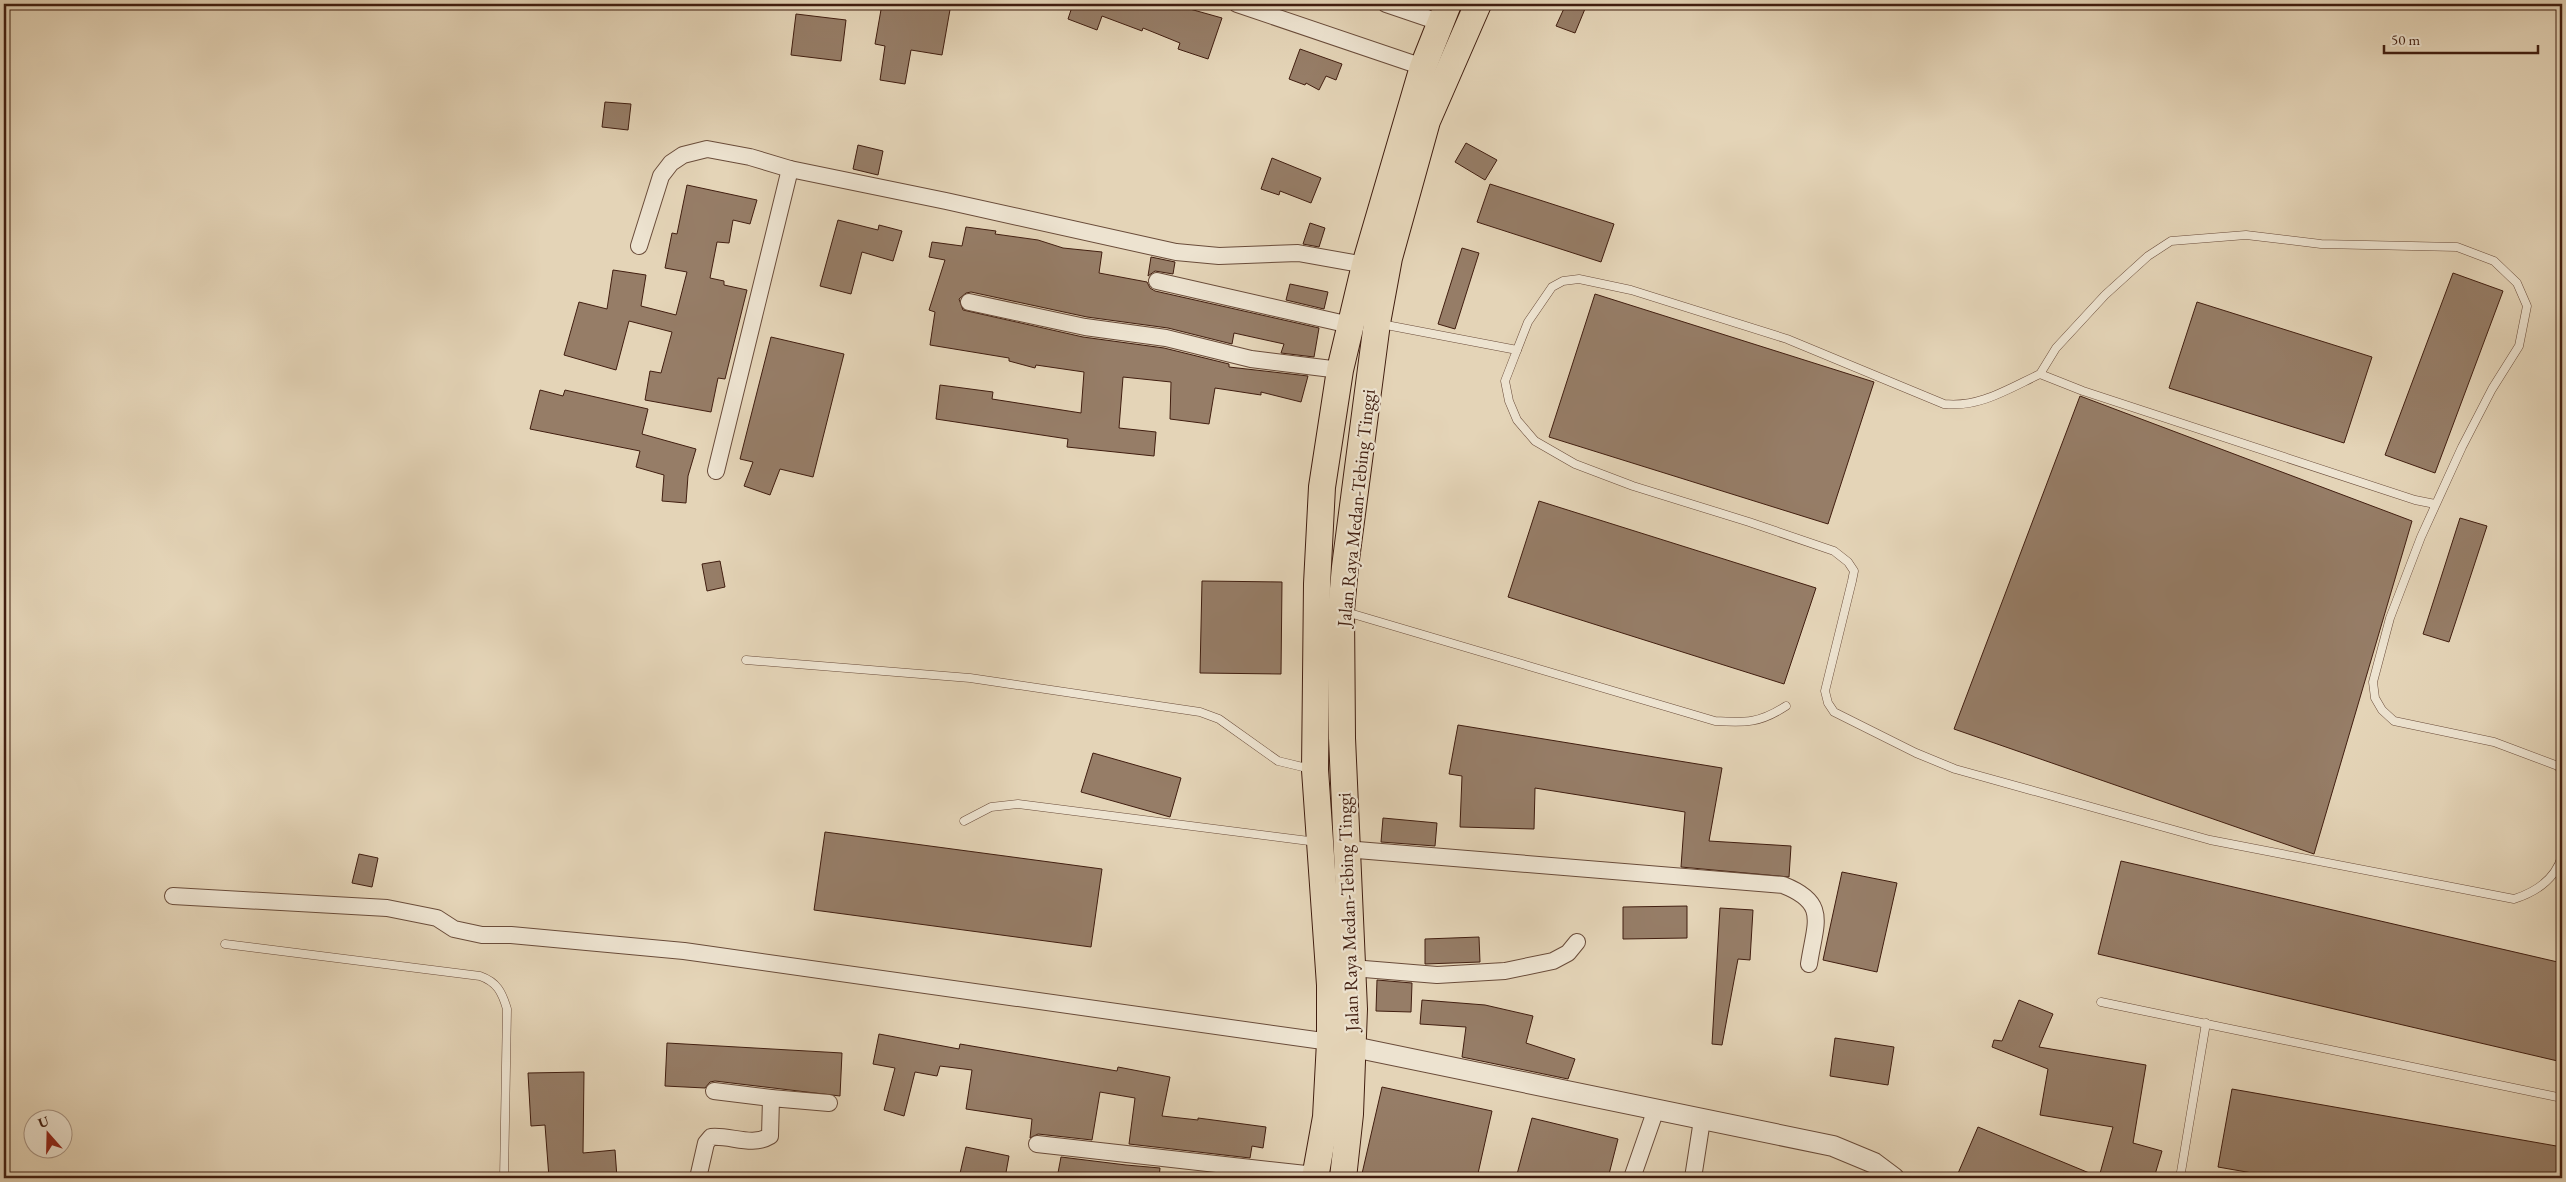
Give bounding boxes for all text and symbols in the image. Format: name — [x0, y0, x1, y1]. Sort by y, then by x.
scale bar — [2384, 22, 2537, 54]
text: 50 m — [2391, 30, 2420, 49]
street label: Jalan Raya Medan-Tebing Tinggi — [1331, 388, 1381, 630]
street label: Jalan Raya Medan-Tebing Tinggi — [1331, 792, 1365, 1034]
north arrow — [22, 1110, 72, 1160]
text: U — [36, 1111, 52, 1132]

